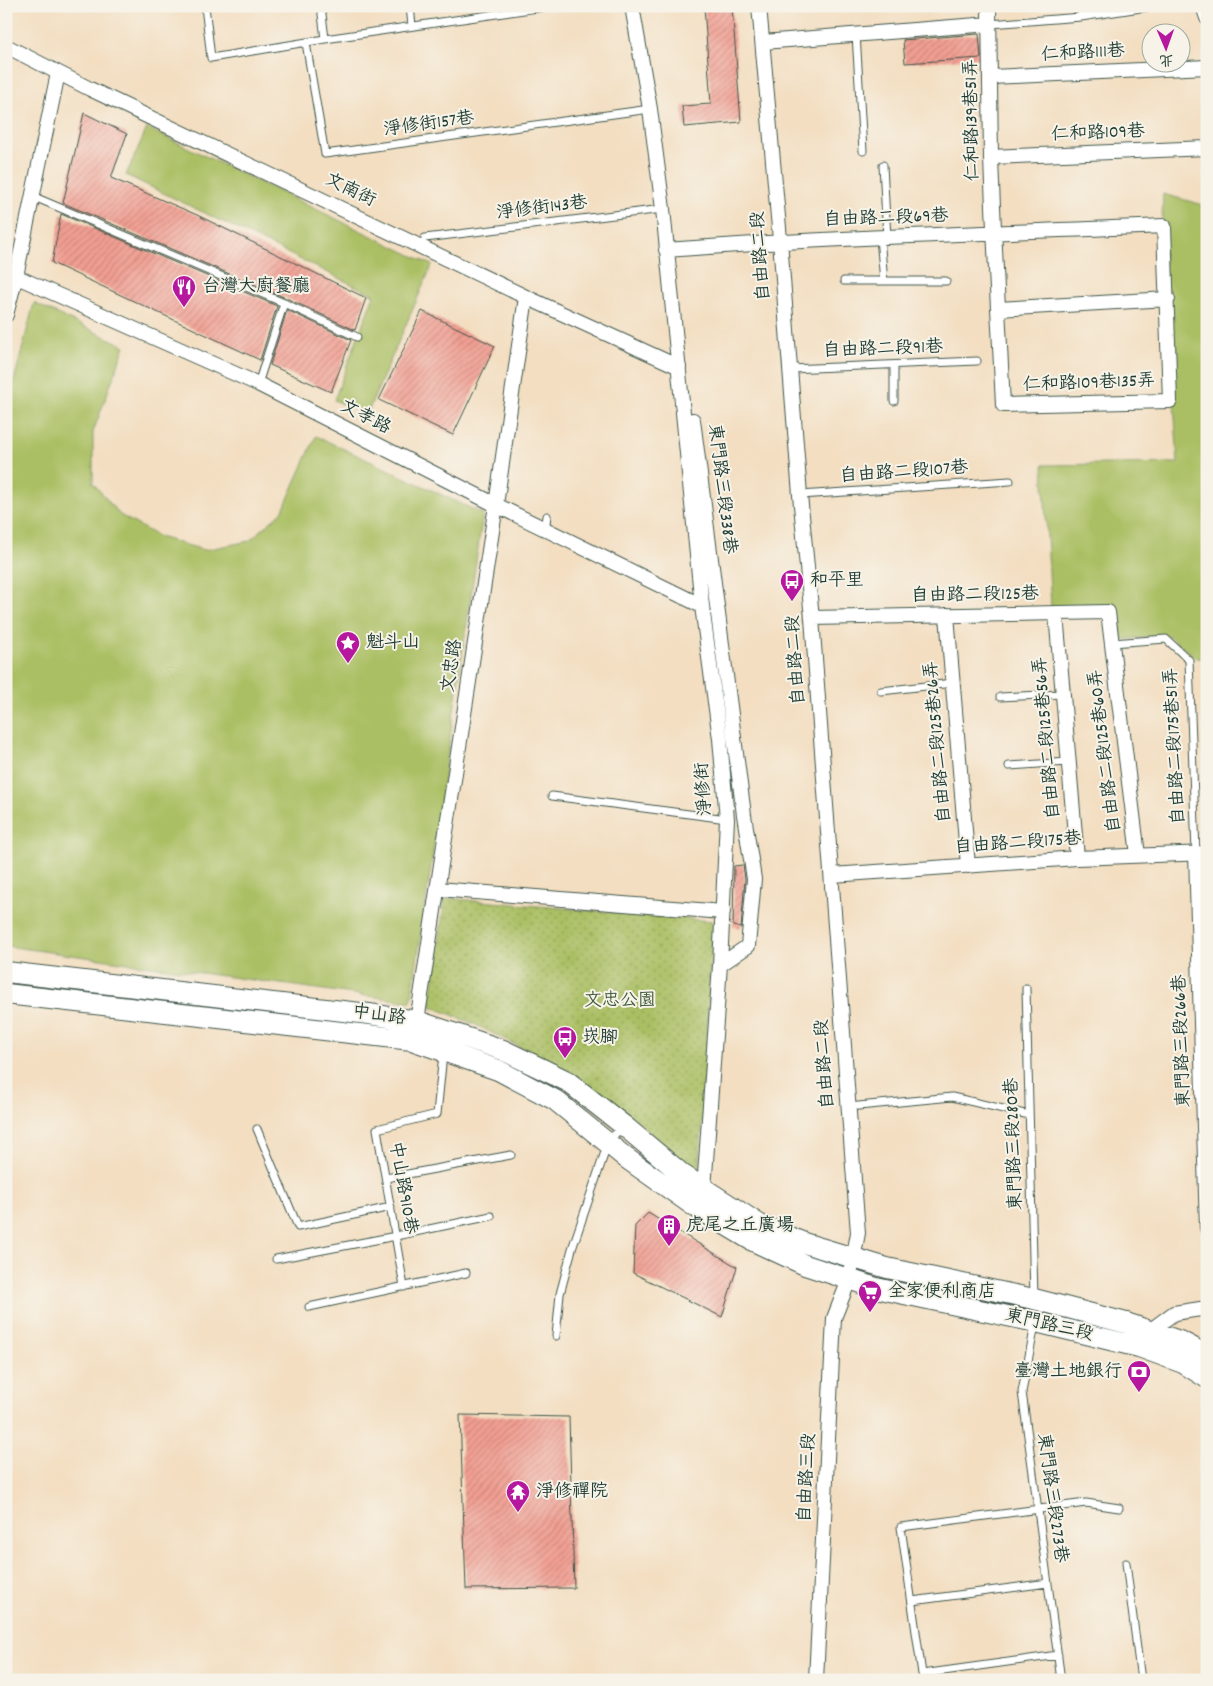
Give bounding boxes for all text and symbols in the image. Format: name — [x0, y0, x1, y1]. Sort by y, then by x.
north arrow — [1140, 22, 1190, 72]
street label: 仁和路111巷 — [1040, 39, 1126, 69]
text: 北 — [1159, 49, 1174, 69]
street label: 仁和路139巷51弄 — [959, 59, 987, 181]
street label: 淨修街157巷 — [382, 106, 476, 144]
street label: 仁和路109巷 — [1051, 120, 1145, 148]
street label: 文南街 — [320, 168, 380, 214]
street label: 淨修街143巷 — [495, 191, 589, 227]
street label: 自由路二段69巷 — [823, 204, 949, 234]
street label: 自由路二段 — [746, 210, 778, 302]
restaurant icon: 台灣大廚餐廳 — [171, 274, 197, 308]
place label: 台灣大廚餐廳 — [202, 275, 310, 300]
street label: 自由路二段91巷 — [823, 335, 943, 365]
street label: 仁和路109巷135弄 — [1022, 369, 1156, 399]
street label: 文孝路 — [335, 395, 395, 441]
street label: 東門路三段338巷 — [701, 422, 741, 556]
street label: 自由路二段107巷 — [839, 456, 969, 490]
bus stop icon: 和平里 — [779, 568, 805, 602]
place label: 和平里 — [810, 569, 864, 594]
street label: 自由路二段125巷 — [911, 582, 1039, 610]
street label: 自由路二段 — [781, 614, 813, 706]
place icon: 魁斗山 — [335, 630, 361, 664]
place label: 魁斗山 — [366, 631, 420, 656]
street label: 文忠路 — [436, 637, 470, 695]
street label: 自由路二段125巷56弄 — [1028, 656, 1068, 820]
street label: 自由路二段125巷26弄 — [919, 660, 959, 824]
street label: 自由路二段175巷51弄 — [1159, 667, 1193, 825]
street label: 自由路二段125巷60弄 — [1084, 668, 1128, 834]
street label: 淨修街 — [691, 761, 719, 817]
street label: 自由路二段175巷 — [954, 827, 1082, 861]
street label: 東門路三段266巷 — [1168, 974, 1198, 1108]
park label: 文忠公園 — [584, 989, 656, 1014]
street label: 中山路 — [351, 1000, 407, 1032]
street label: 自由路二段 — [810, 1018, 842, 1110]
bus stop icon: 崁腳 — [552, 1025, 578, 1059]
place label: 崁腳 — [582, 1026, 618, 1051]
street label: 東門路三段280巷 — [1000, 1077, 1030, 1211]
street label: 中山路910巷 — [382, 1140, 422, 1236]
building icon: 虎尾之丘廣場 — [656, 1213, 682, 1247]
place label: 虎尾之丘廣場 — [686, 1214, 794, 1239]
supermarket icon: 全家便利商店 — [857, 1279, 883, 1313]
place label: 全家便利商店 — [888, 1280, 996, 1305]
street label: 東門路三段 — [1002, 1304, 1096, 1348]
bank icon: 臺灣土地銀行 — [1126, 1359, 1152, 1393]
place label: 臺灣土地銀行 — [1014, 1360, 1122, 1385]
street label: 自由路三段 — [793, 1432, 823, 1524]
street label: 東門路三段273巷 — [1030, 1432, 1072, 1564]
temple icon: 淨修禪院 — [505, 1479, 531, 1513]
place label: 淨修禪院 — [536, 1480, 608, 1505]

